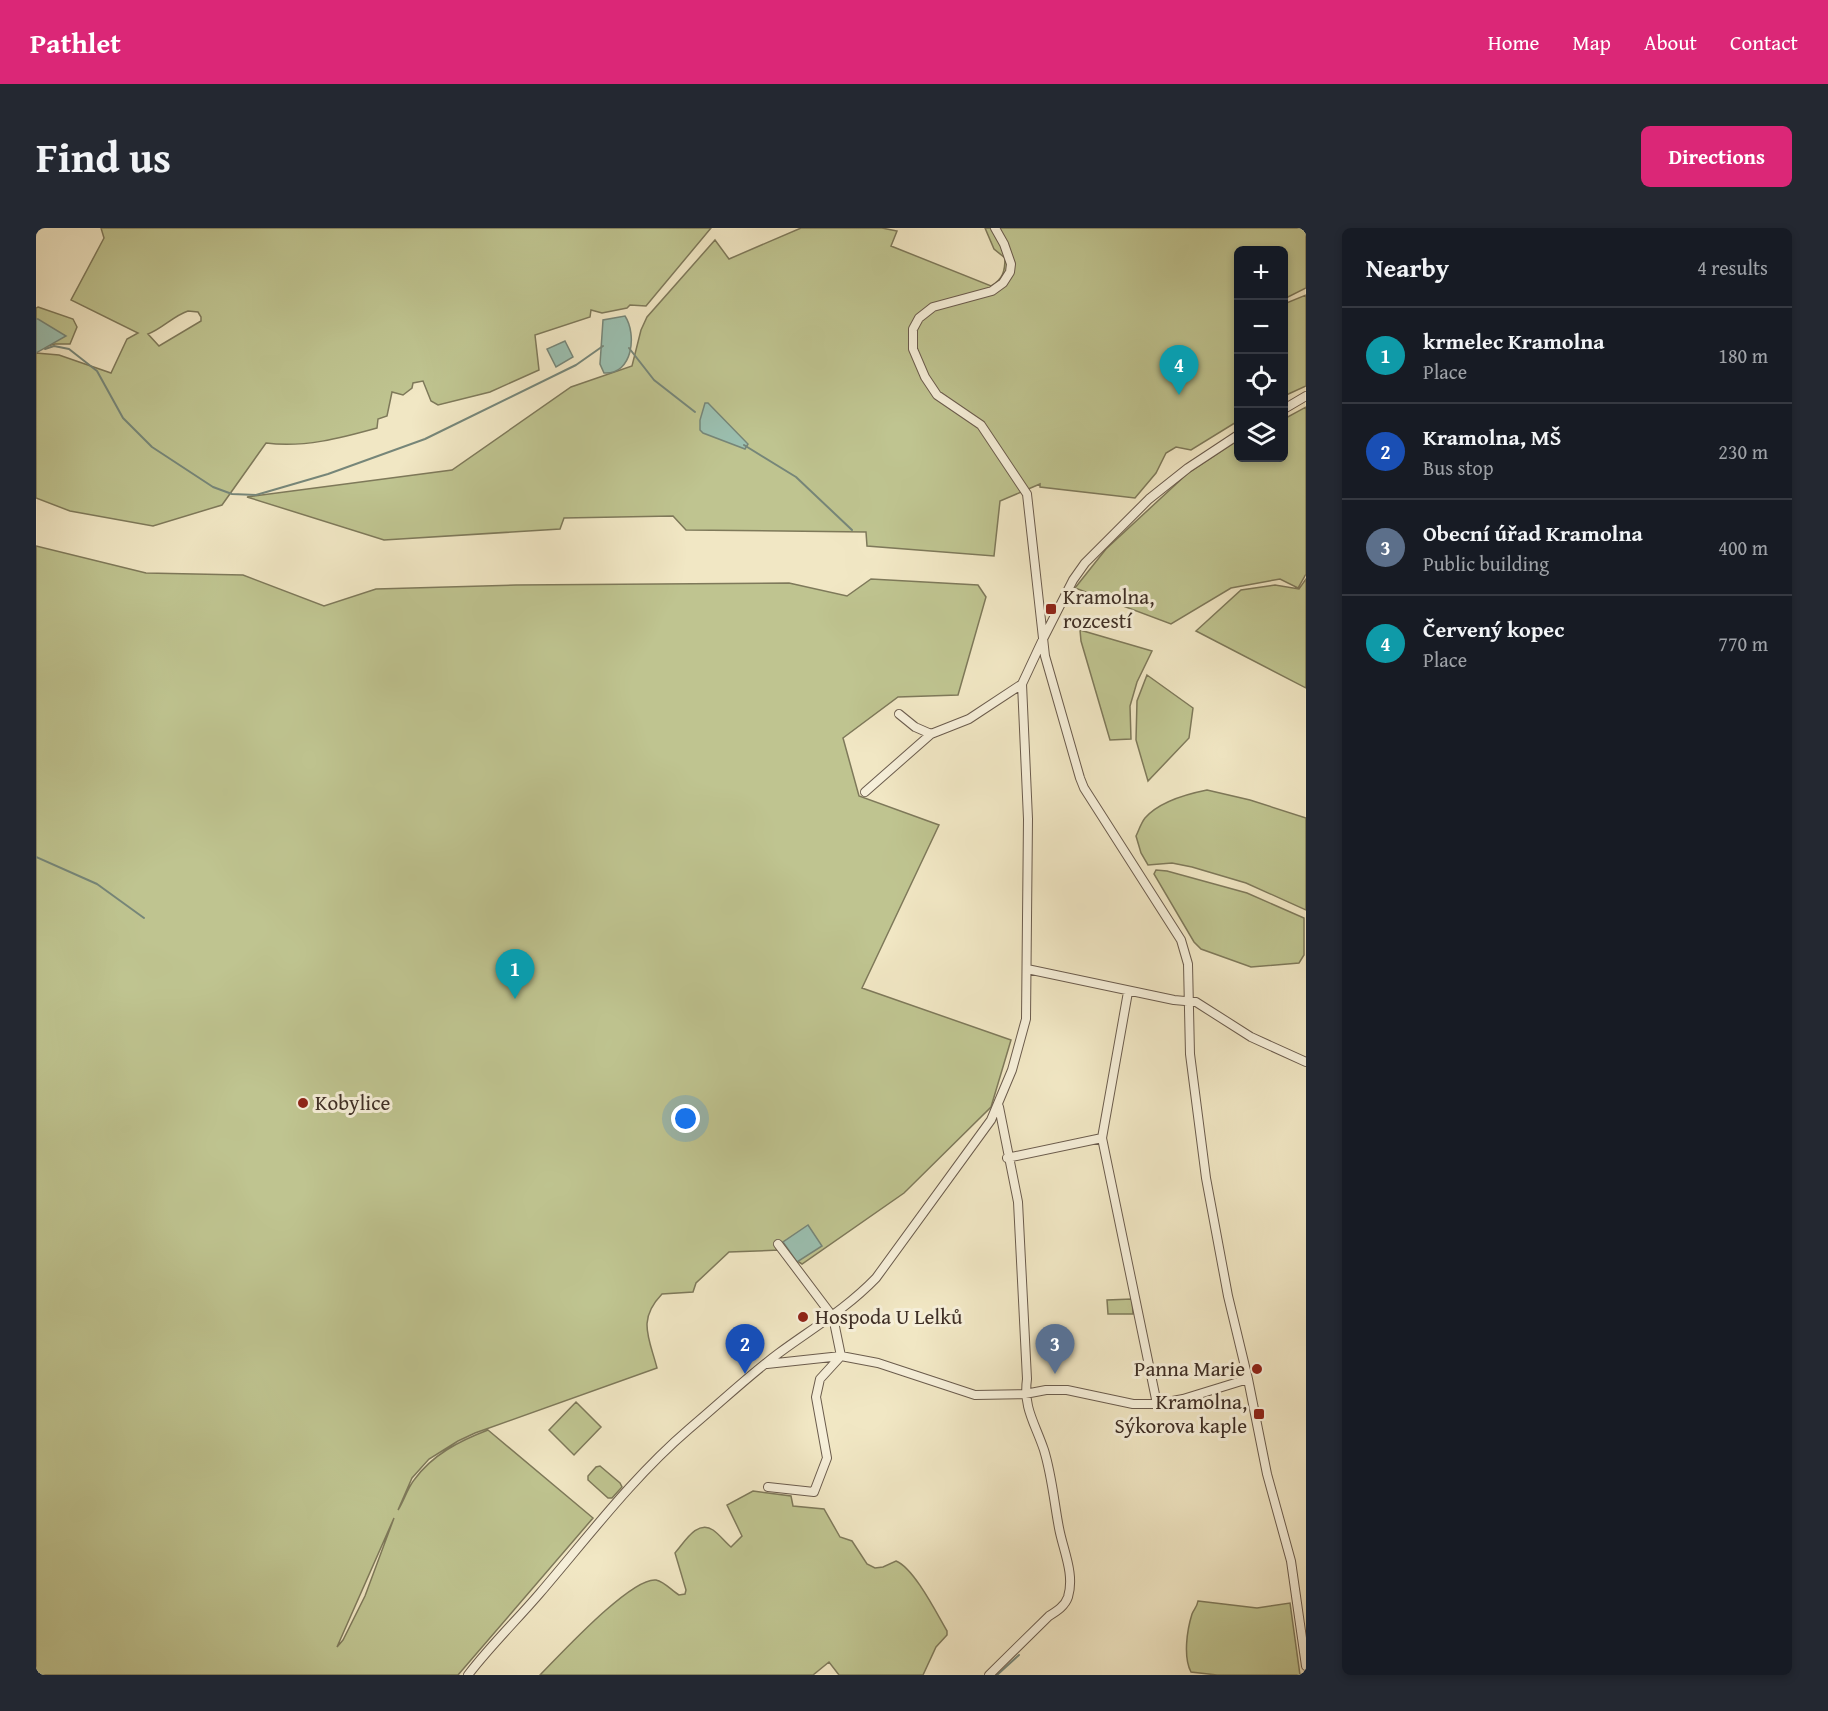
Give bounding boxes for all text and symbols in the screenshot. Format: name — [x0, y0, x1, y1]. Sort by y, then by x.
text: Pathlet — [30, 22, 121, 63]
text: Home — [1488, 27, 1539, 58]
text: Map — [1572, 27, 1611, 58]
text: About — [1644, 27, 1697, 58]
text: Contact — [1730, 27, 1798, 58]
text: Find us — [36, 126, 171, 187]
button: Directions — [1641, 126, 1792, 187]
map controls — [1234, 246, 1288, 462]
button: + — [1234, 246, 1288, 300]
text: Nearby — [1366, 248, 1449, 287]
text: 4 results — [1697, 253, 1768, 282]
button: − — [1234, 300, 1288, 354]
text: krmelec Kramolna — [1423, 325, 1605, 357]
text: 1 — [1380, 341, 1391, 370]
text: 180 m — [1718, 341, 1768, 370]
pin: 4 — [1160, 346, 1198, 395]
button: locate — [1234, 354, 1288, 408]
text: Place — [1423, 357, 1467, 386]
button: layers — [1234, 408, 1288, 462]
text: Kramolna, MŠ — [1423, 421, 1561, 453]
text: 2 — [1380, 437, 1391, 466]
text: 230 m — [1718, 437, 1768, 466]
text: Bus stop — [1423, 453, 1494, 482]
text: Obecní úřad Kramolna — [1423, 517, 1643, 549]
text: 3 — [1380, 533, 1391, 562]
text: 400 m — [1718, 533, 1768, 562]
text: Public building — [1423, 549, 1549, 578]
place label: Kramolna, rozcestí — [1063, 581, 1154, 636]
marker: Kramolna, rozcestí — [1044, 602, 1058, 616]
text: Červený kopec — [1423, 613, 1564, 645]
text: 4 — [1380, 629, 1391, 658]
text: 770 m — [1718, 629, 1768, 658]
text: Place — [1423, 645, 1467, 674]
pin: 1 — [496, 950, 534, 999]
place label: Kobylice — [315, 1087, 391, 1118]
marker: Kobylice — [296, 1096, 310, 1110]
your location — [671, 1104, 700, 1133]
place label: Hospoda U Lelků — [815, 1301, 963, 1332]
marker: Hospoda U Lelků — [796, 1310, 810, 1324]
pin: 2 — [726, 1324, 764, 1374]
pin: 3 — [1036, 1324, 1074, 1374]
place label: Panna Marie — [1134, 1353, 1245, 1384]
marker: Panna Marie — [1250, 1362, 1264, 1376]
place label: Kramolna, Sýkorova kaple — [1114, 1386, 1247, 1441]
marker: Kramolna, Sýkorova kaple — [1252, 1407, 1266, 1421]

